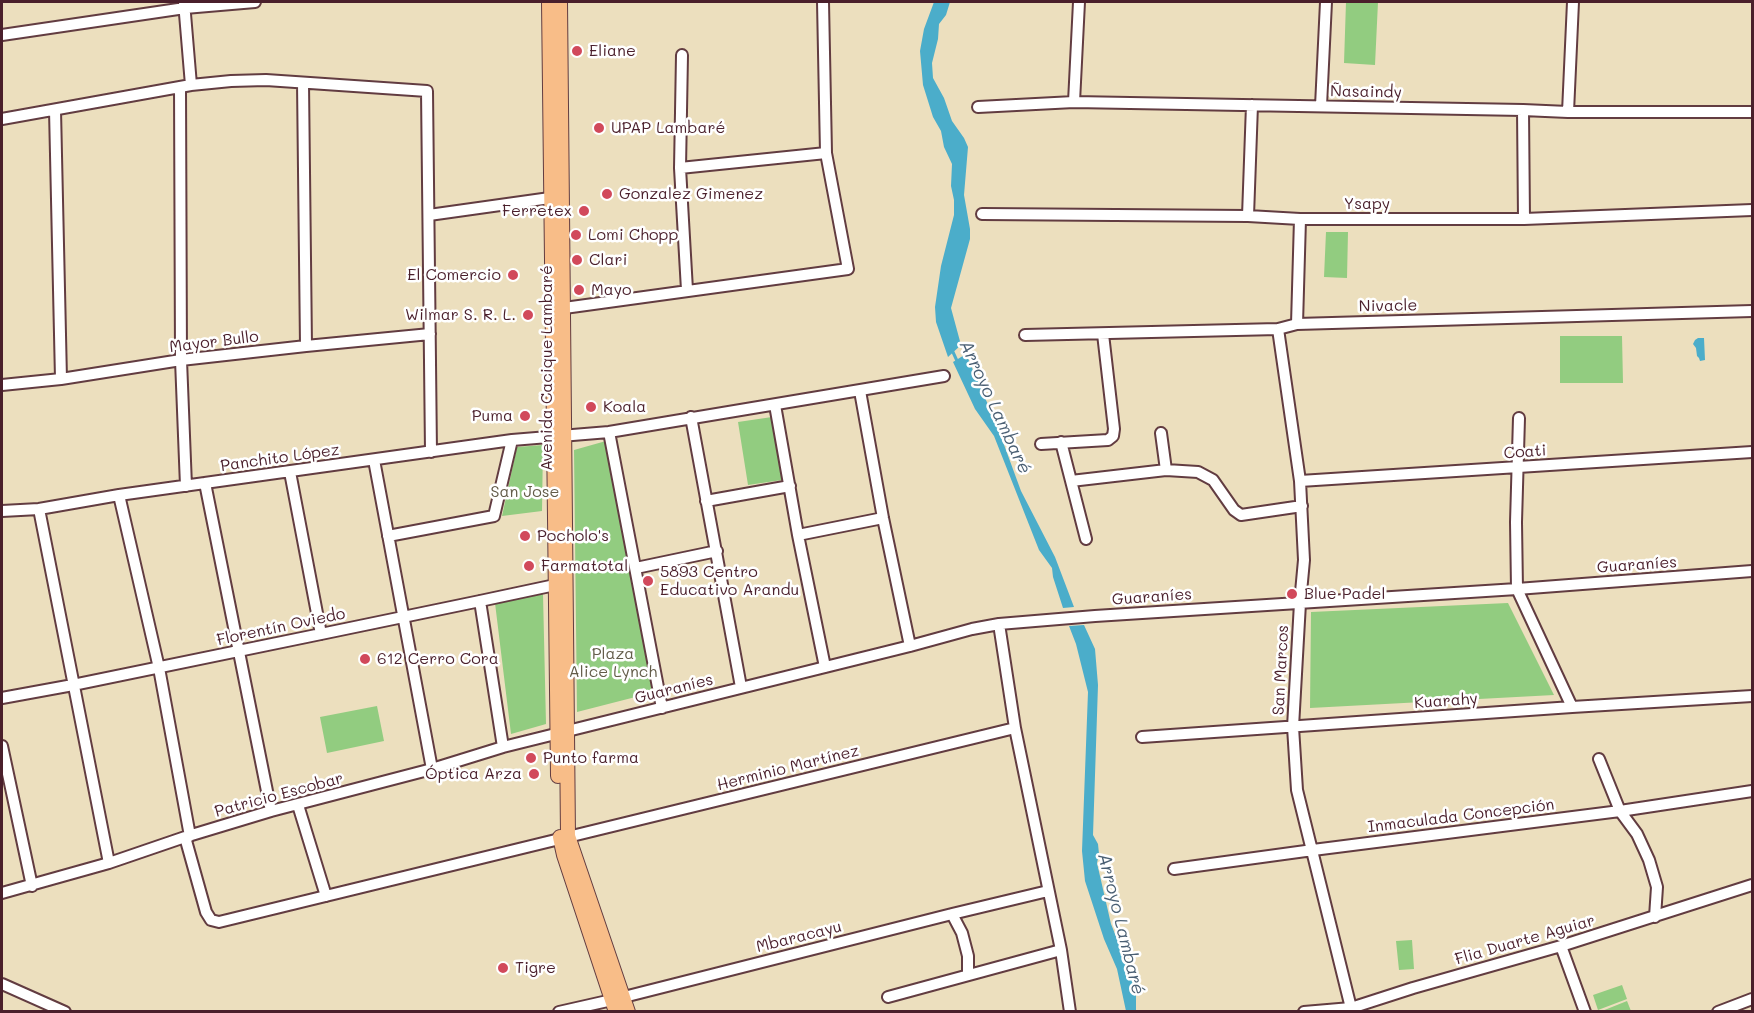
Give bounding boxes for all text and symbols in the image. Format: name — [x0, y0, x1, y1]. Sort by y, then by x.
place label: Eliane — [589, 41, 636, 61]
marker: Eliane — [570, 44, 584, 58]
street label: Ñasaindy — [1330, 82, 1402, 102]
place label: UPAP Lambaré — [611, 118, 725, 138]
marker: UPAP Lambaré — [592, 121, 606, 135]
place label: Gonzalez Gimenez — [619, 184, 763, 204]
marker: Gonzalez Gimenez — [600, 187, 614, 201]
street label: Ysapy — [1344, 194, 1390, 214]
place label: Ferretex — [502, 201, 572, 221]
marker: Ferretex — [577, 204, 591, 218]
place label: Lomi Chopp — [588, 225, 678, 245]
marker: Lomi Chopp — [569, 228, 583, 242]
place label: Clari — [589, 250, 627, 270]
marker: Clari — [570, 253, 584, 267]
place label: El Comercio — [407, 265, 501, 285]
street label: Avenida Cacique Lambaré — [537, 265, 557, 471]
marker: El Comercio — [506, 268, 520, 282]
place label: Mayo — [591, 280, 632, 300]
marker: Mayo — [572, 283, 586, 297]
street label: Nivacle — [1359, 296, 1417, 316]
place label: Wilmar S. R. L. — [405, 305, 516, 325]
marker: Wilmar S. R. L. — [521, 308, 535, 322]
street label: Mayor Bullo — [168, 327, 260, 357]
water label: Arroyo Lambaré — [955, 337, 1035, 477]
place label: Koala — [603, 397, 646, 417]
marker: Koala — [584, 400, 598, 414]
place label: Puma — [472, 406, 513, 426]
marker: Puma — [518, 409, 532, 423]
street label: Panchito López — [219, 440, 341, 476]
street label: Coati — [1503, 441, 1547, 463]
park label: San Jose — [491, 482, 559, 502]
place label: Pocholo's — [537, 526, 609, 546]
marker: Pocholo's — [518, 529, 532, 543]
street label: Guaraníes — [1596, 553, 1678, 577]
place label: Farmatotal — [541, 556, 628, 576]
marker: Farmatotal — [522, 559, 536, 573]
place label: 5893 Centro Educativo Arandu — [660, 562, 799, 600]
marker: 5893 Centro Educativo Arandu — [641, 574, 655, 588]
place label: Blue Padel — [1304, 584, 1386, 604]
street label: Guaraníes — [1111, 585, 1193, 609]
marker: Blue Padel — [1285, 587, 1299, 601]
street label: Florentín Oviedo — [215, 604, 347, 650]
street label: San Marcos — [1269, 624, 1293, 716]
park label: Plaza Alice Lynch — [569, 644, 657, 682]
place label: 612 Cerro Cora — [377, 649, 499, 669]
marker: 612 Cerro Cora — [358, 652, 372, 666]
street label: Guaraníes — [633, 670, 715, 708]
street label: Kuarahy — [1414, 689, 1478, 713]
street label: Herminio Martínez — [715, 741, 861, 795]
place label: Punto farma — [543, 748, 639, 768]
marker: Punto farma — [524, 751, 538, 765]
place label: Óptica Arza — [425, 764, 522, 784]
marker: Óptica Arza — [527, 767, 541, 781]
street label: Patricio Escobar — [212, 769, 346, 821]
street label: Inmaculada Concepción — [1367, 795, 1555, 837]
water label: Arroyo Lambaré — [1093, 851, 1149, 997]
street label: Flia Duarte Aguiar — [1453, 911, 1597, 969]
street label: Mbaracayu — [754, 917, 844, 957]
place label: Tigre — [515, 958, 556, 978]
marker: Tigre — [496, 961, 510, 975]

